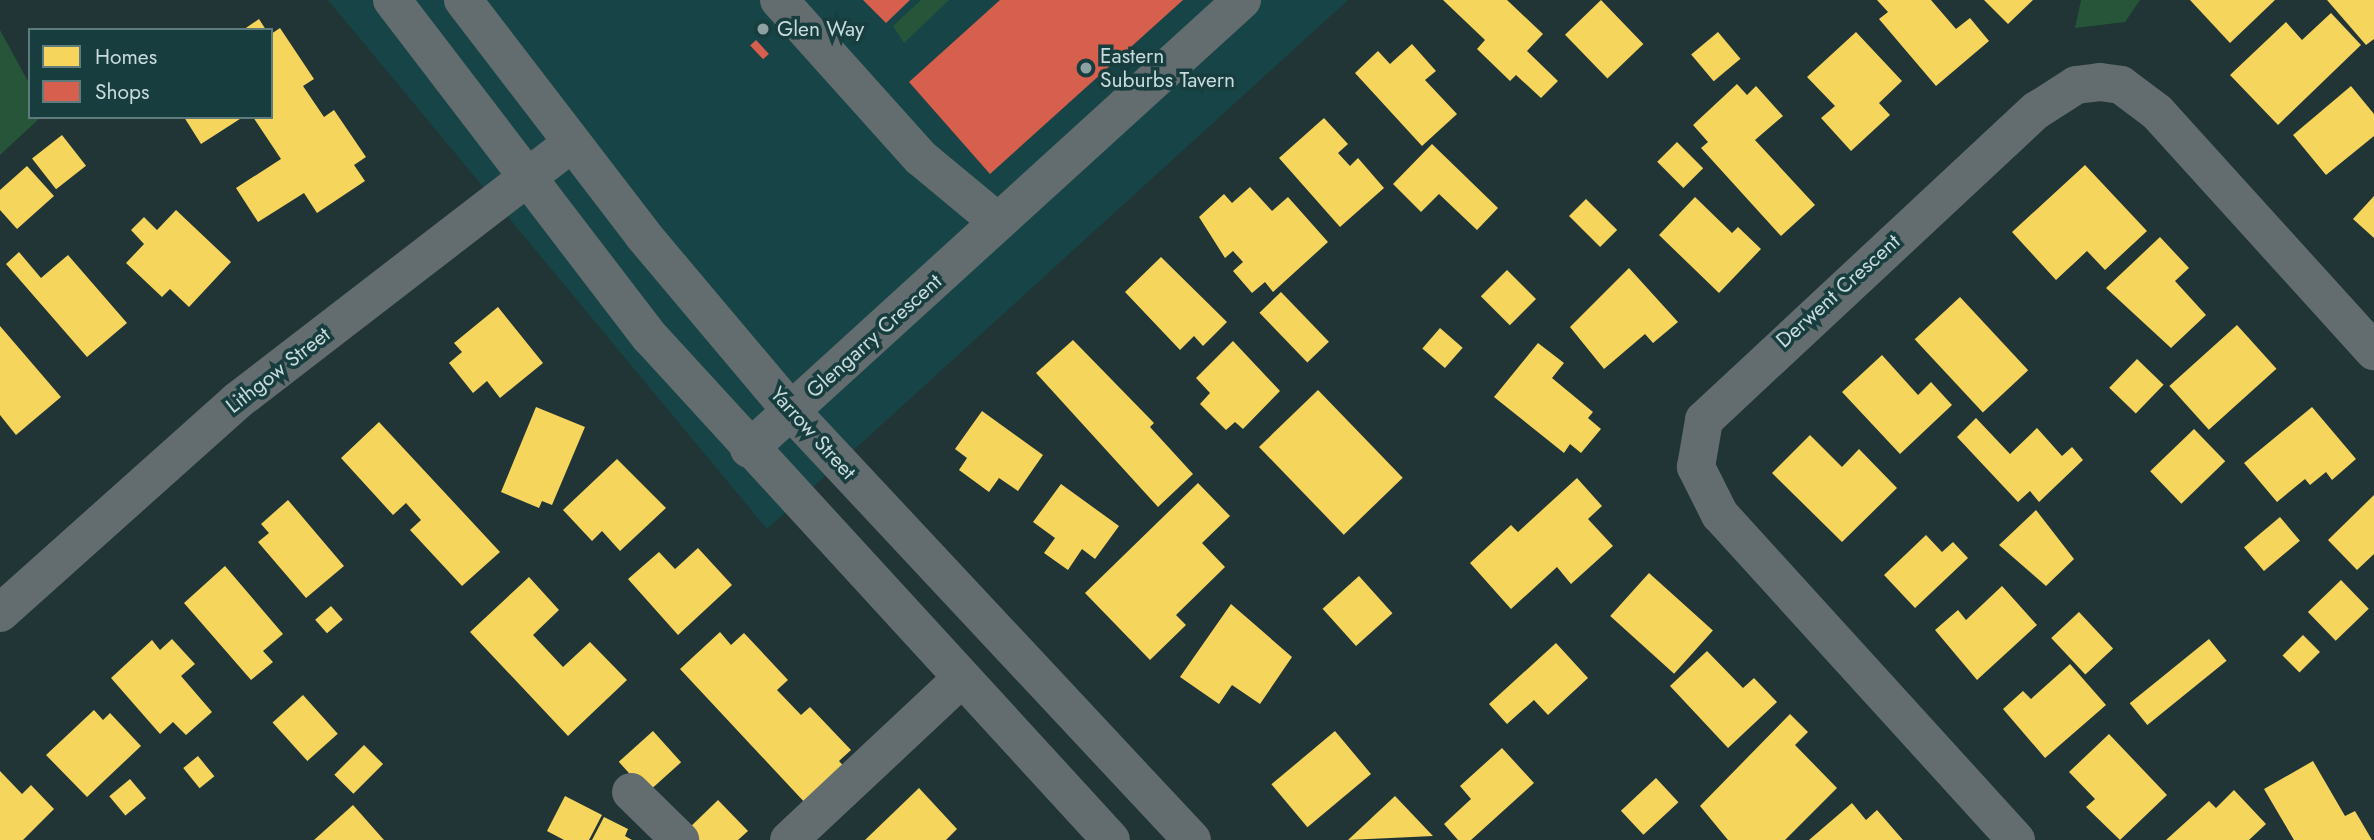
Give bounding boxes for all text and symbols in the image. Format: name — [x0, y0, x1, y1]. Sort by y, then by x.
place label: Glen Way — [777, 16, 864, 42]
marker: Glen Way — [755, 21, 771, 37]
legend — [28, 28, 273, 119]
text: Homes — [95, 42, 157, 72]
place label: Eastern Suburbs Tavern — [1100, 43, 1235, 93]
marker: Eastern Suburbs Tavern — [1078, 60, 1094, 76]
text: Shops — [95, 77, 149, 107]
street label: Derwent Crescent — [1771, 229, 1905, 353]
street label: Glengarry Crescent — [801, 269, 947, 403]
street label: Lithgow Street — [221, 322, 335, 418]
street label: Yarrow Street — [765, 382, 861, 484]

